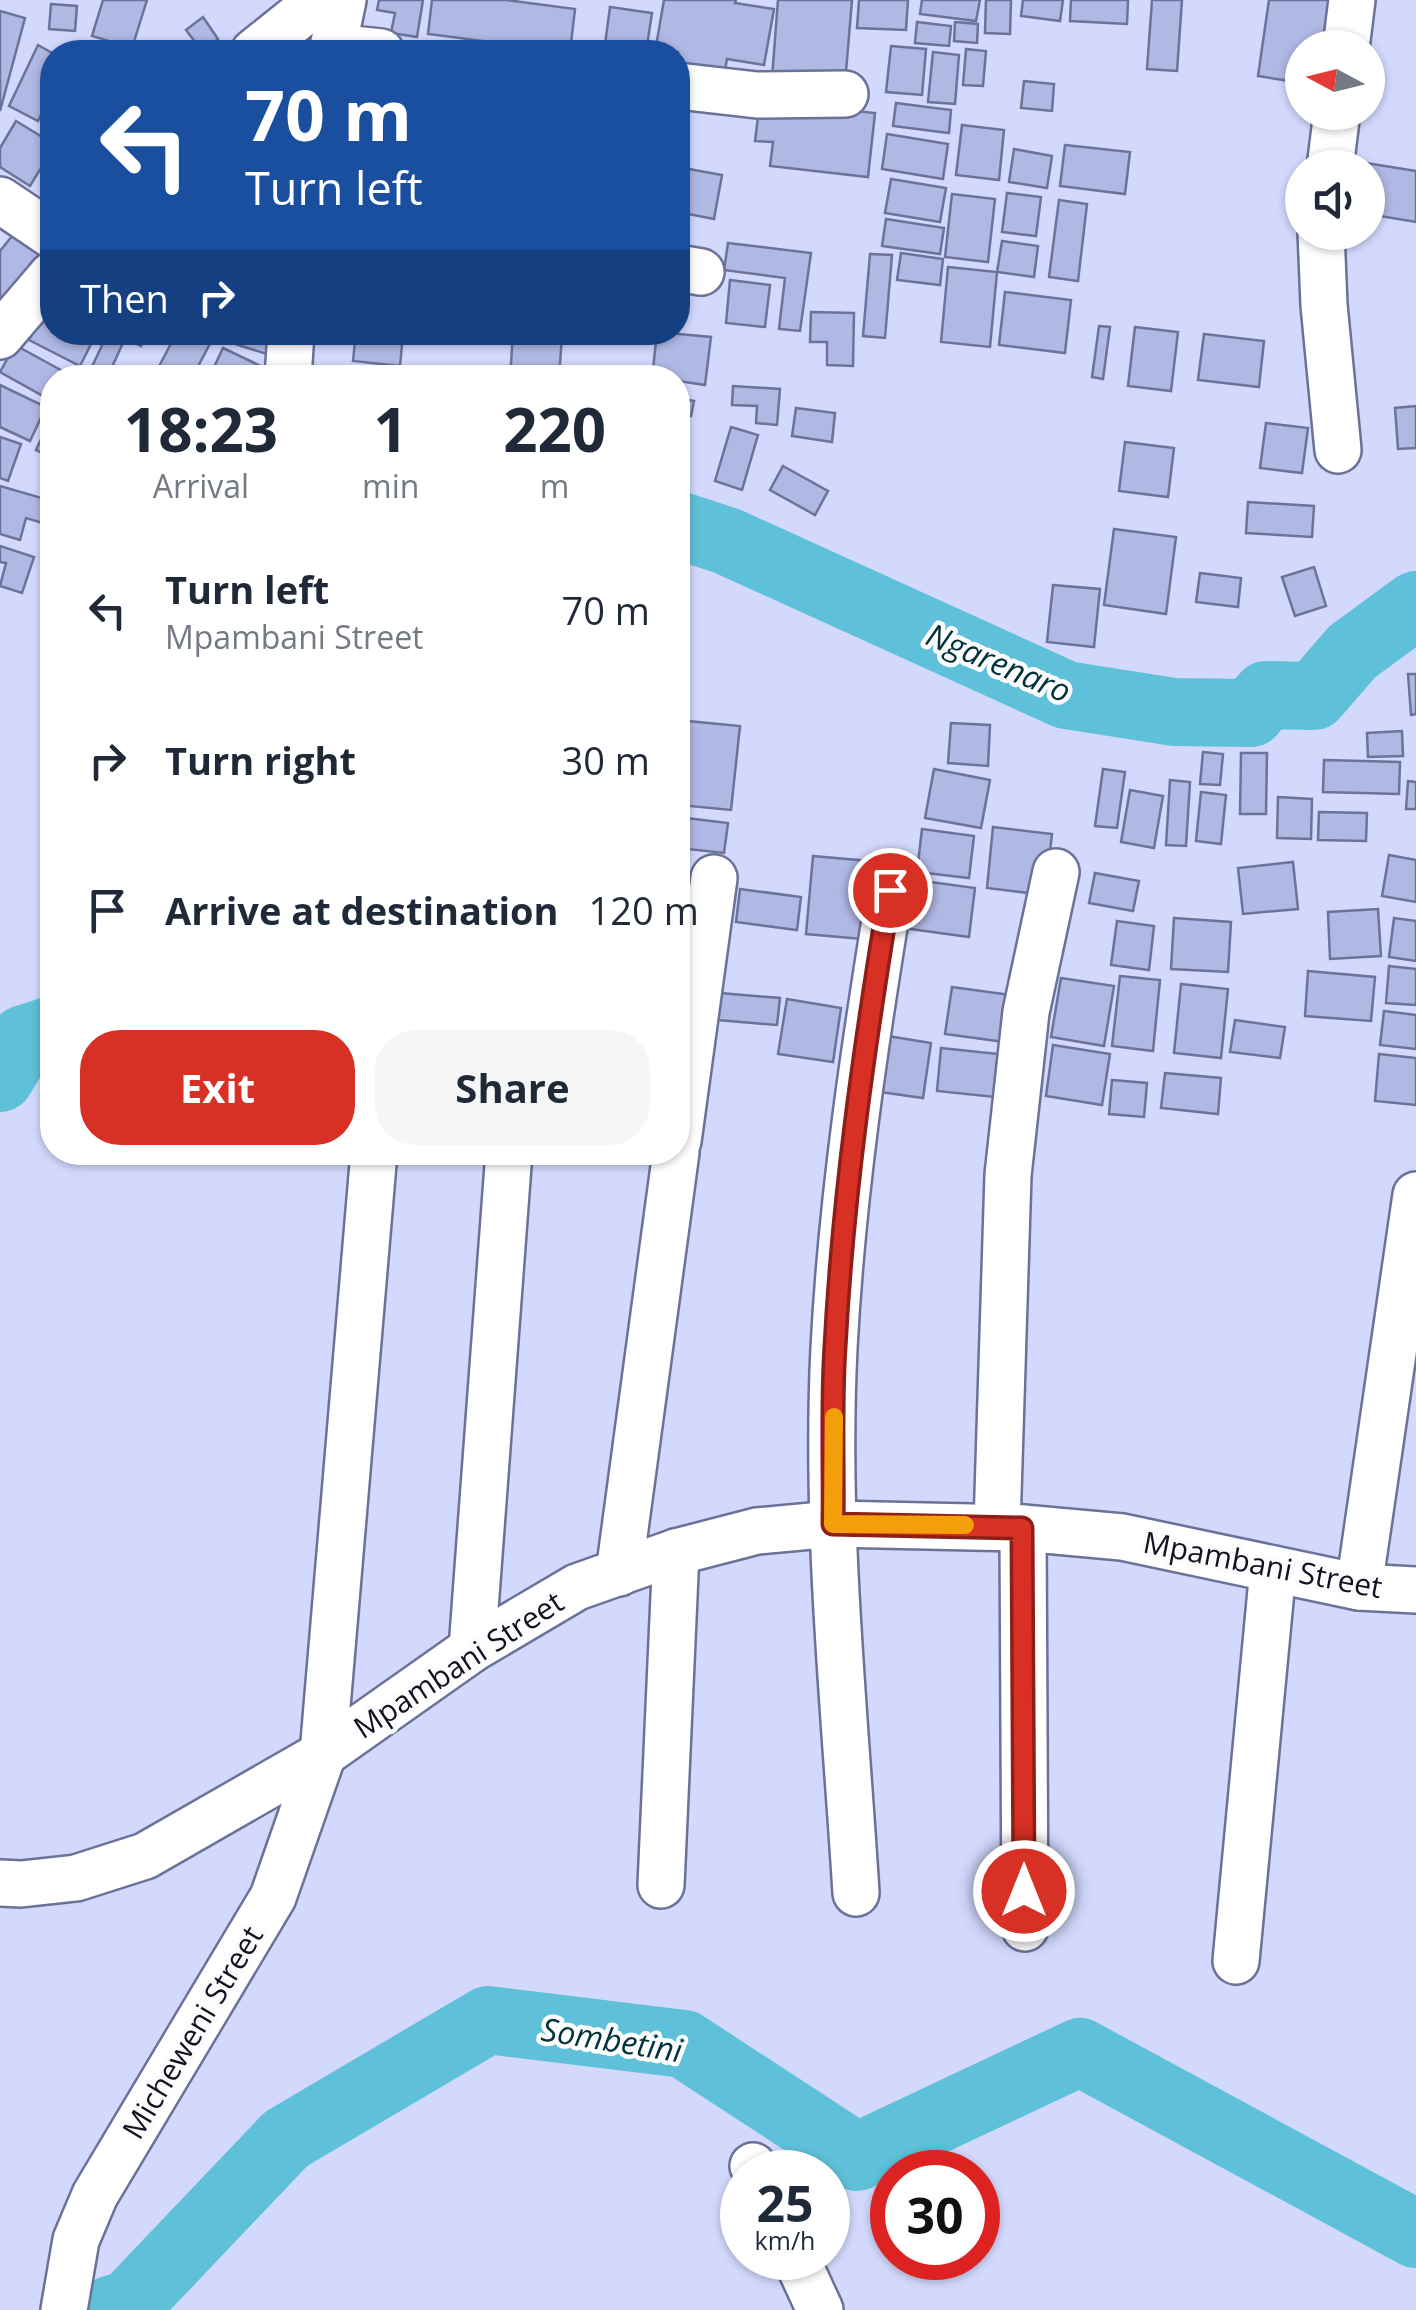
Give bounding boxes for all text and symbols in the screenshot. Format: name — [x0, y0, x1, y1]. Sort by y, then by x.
north arrow — [1285, 30, 1385, 130]
map controls — [1285, 30, 1385, 250]
text: 70 m — [245, 66, 412, 162]
icon: left — [80, 80, 210, 210]
button: sound — [1285, 150, 1385, 250]
text: Turn left — [245, 157, 423, 218]
icon: right — [189, 270, 244, 325]
text: Then — [80, 272, 169, 324]
text: 18:23 — [124, 388, 278, 470]
text: 1 — [374, 388, 408, 470]
text: 220 — [503, 388, 606, 470]
text: Arrival — [153, 464, 249, 507]
text: min — [362, 464, 419, 507]
text: m — [540, 464, 569, 507]
text: Turn left — [165, 563, 329, 615]
icon: left — [80, 583, 135, 638]
text: 70 m — [561, 584, 650, 636]
water label: Ngarenaro — [920, 612, 1078, 712]
text: Mpambani Street — [165, 615, 424, 658]
icon: right — [80, 733, 135, 788]
text: Turn right — [165, 734, 356, 786]
text: 30 m — [561, 734, 650, 786]
pin — [848, 848, 933, 933]
icon: arrive — [863, 863, 918, 918]
icon: arrive — [80, 883, 135, 938]
text: Arrive at destination — [165, 884, 559, 936]
text: 120 m — [589, 884, 699, 936]
button: Exit — [80, 1030, 355, 1145]
button: Share — [375, 1030, 650, 1145]
street label: Mpambani Street — [1140, 1521, 1386, 1607]
street label: Mpambani Street — [345, 1581, 571, 1747]
position arrow — [972, 1839, 1076, 1943]
street label: Micheweni Street — [112, 1918, 272, 2146]
water label: Sombetini — [539, 2007, 686, 2071]
speed limit sign: 30 — [870, 2150, 1000, 2280]
text: 25 — [756, 2169, 814, 2237]
text: km/h — [755, 2223, 815, 2257]

